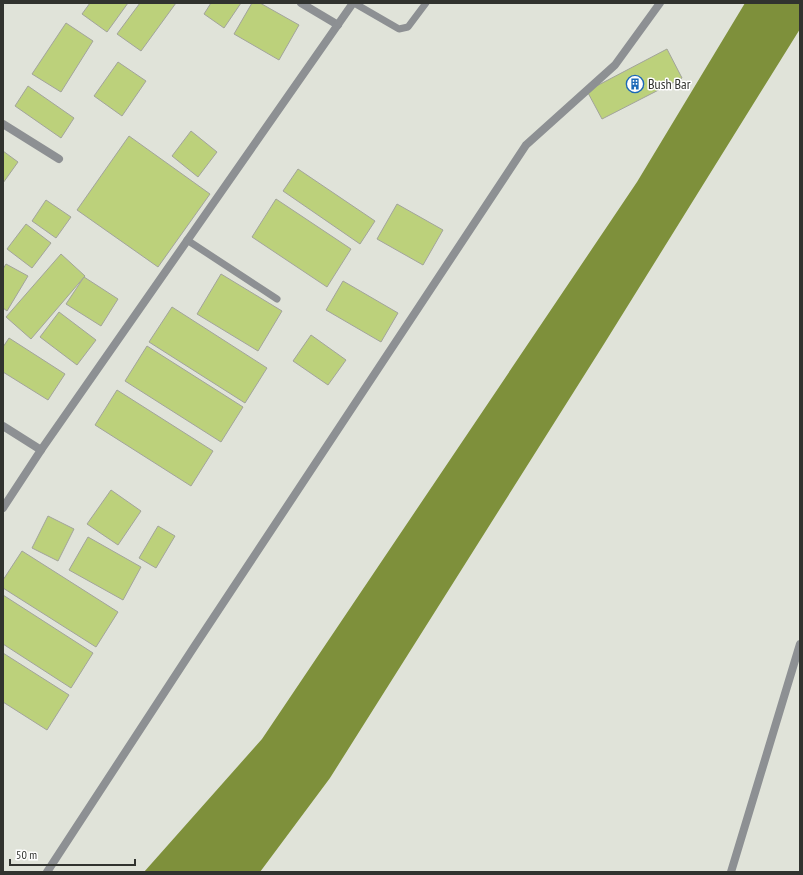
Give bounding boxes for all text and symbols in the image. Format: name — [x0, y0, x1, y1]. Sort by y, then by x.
building icon: Bush Bar — [625, 74, 645, 94]
place label: Bush Bar — [648, 75, 691, 93]
scale bar — [10, 841, 135, 867]
text: 50 m — [16, 847, 37, 862]

